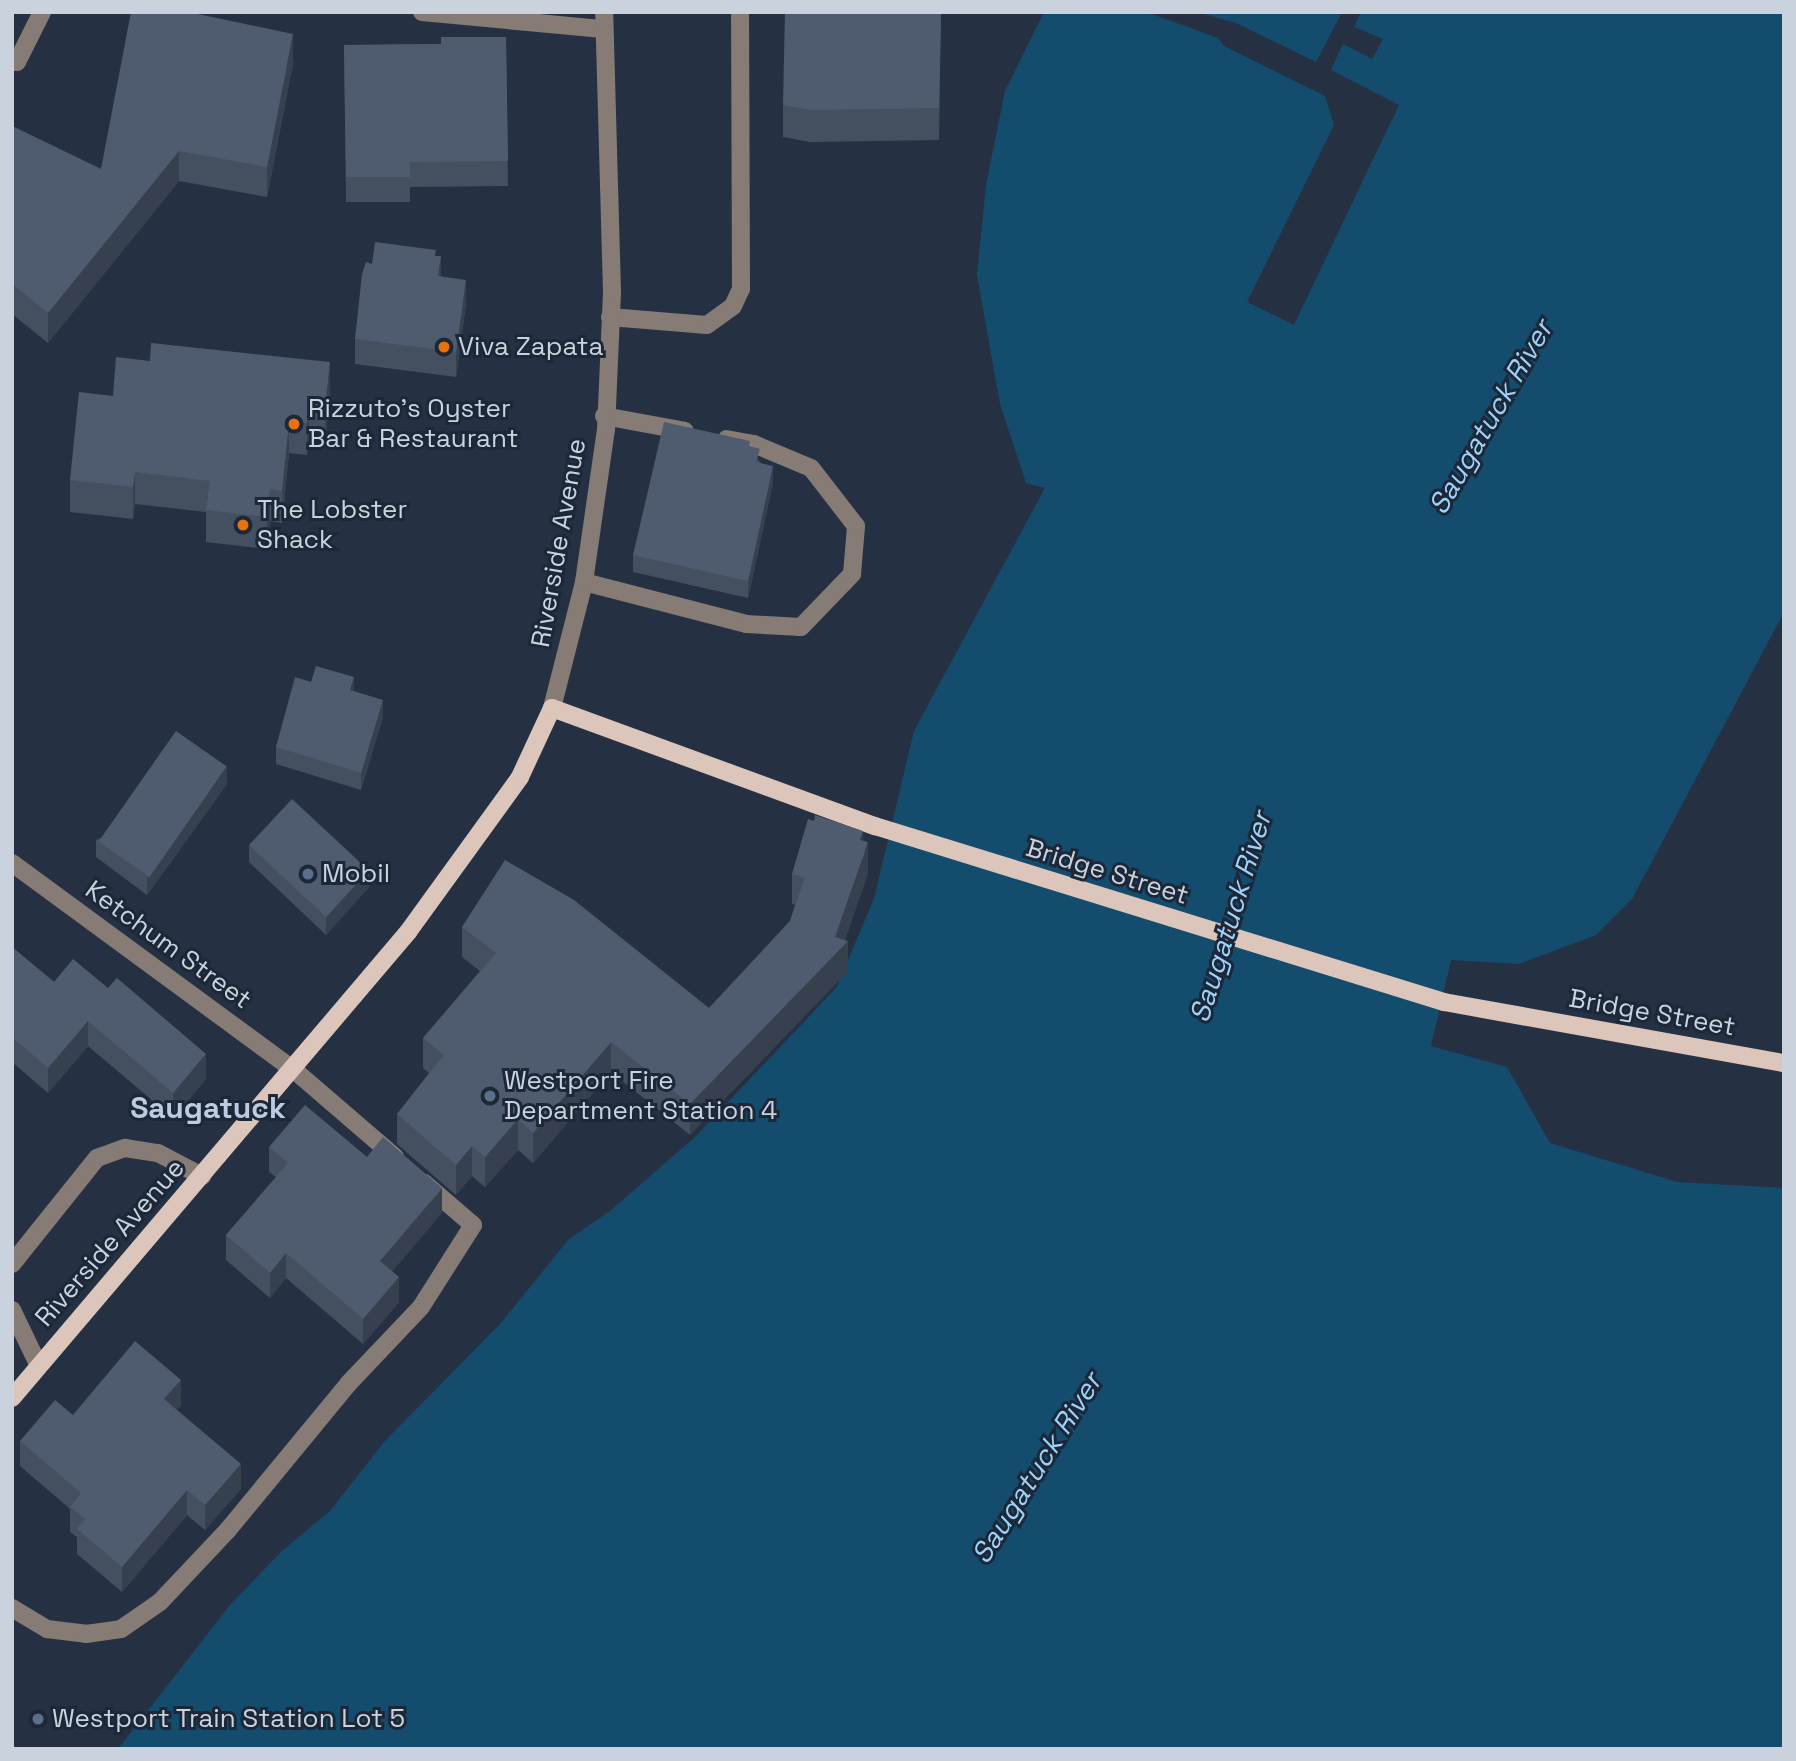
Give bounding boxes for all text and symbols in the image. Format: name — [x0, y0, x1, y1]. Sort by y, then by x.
water label: Saugatuck River — [1421, 314, 1559, 520]
place label: Viva Zapata — [458, 331, 603, 363]
marker: Viva Zapata — [436, 339, 452, 355]
place label: Rizzuto's Oyster Bar & Restaurant — [308, 393, 518, 454]
marker: Rizzuto's Oyster Bar & Restaurant — [286, 416, 302, 432]
street label: Riverside Avenue — [525, 436, 593, 650]
place label: The Lobster Shack — [257, 494, 407, 556]
marker: The Lobster Shack — [235, 517, 251, 533]
water label: Saugatuck River — [1182, 808, 1278, 1026]
street label: Bridge Street — [1022, 832, 1192, 912]
place label: Mobil — [322, 858, 390, 890]
marker: Mobil — [300, 866, 316, 882]
street label: Ketchum Street — [79, 874, 257, 1016]
street label: Bridge Street — [1566, 983, 1738, 1043]
place label: Westport Fire Department Station 4 — [504, 1065, 777, 1126]
marker: Westport Fire Department Station 4 — [482, 1088, 498, 1104]
district label: Saugatuck — [130, 1090, 286, 1126]
street label: Riverside Avenue — [29, 1153, 191, 1333]
water label: Saugatuck River — [964, 1366, 1108, 1570]
place label: Westport Train Station Lot 5 — [52, 1703, 406, 1735]
marker: Westport Train Station Lot 5 — [30, 1711, 46, 1727]

